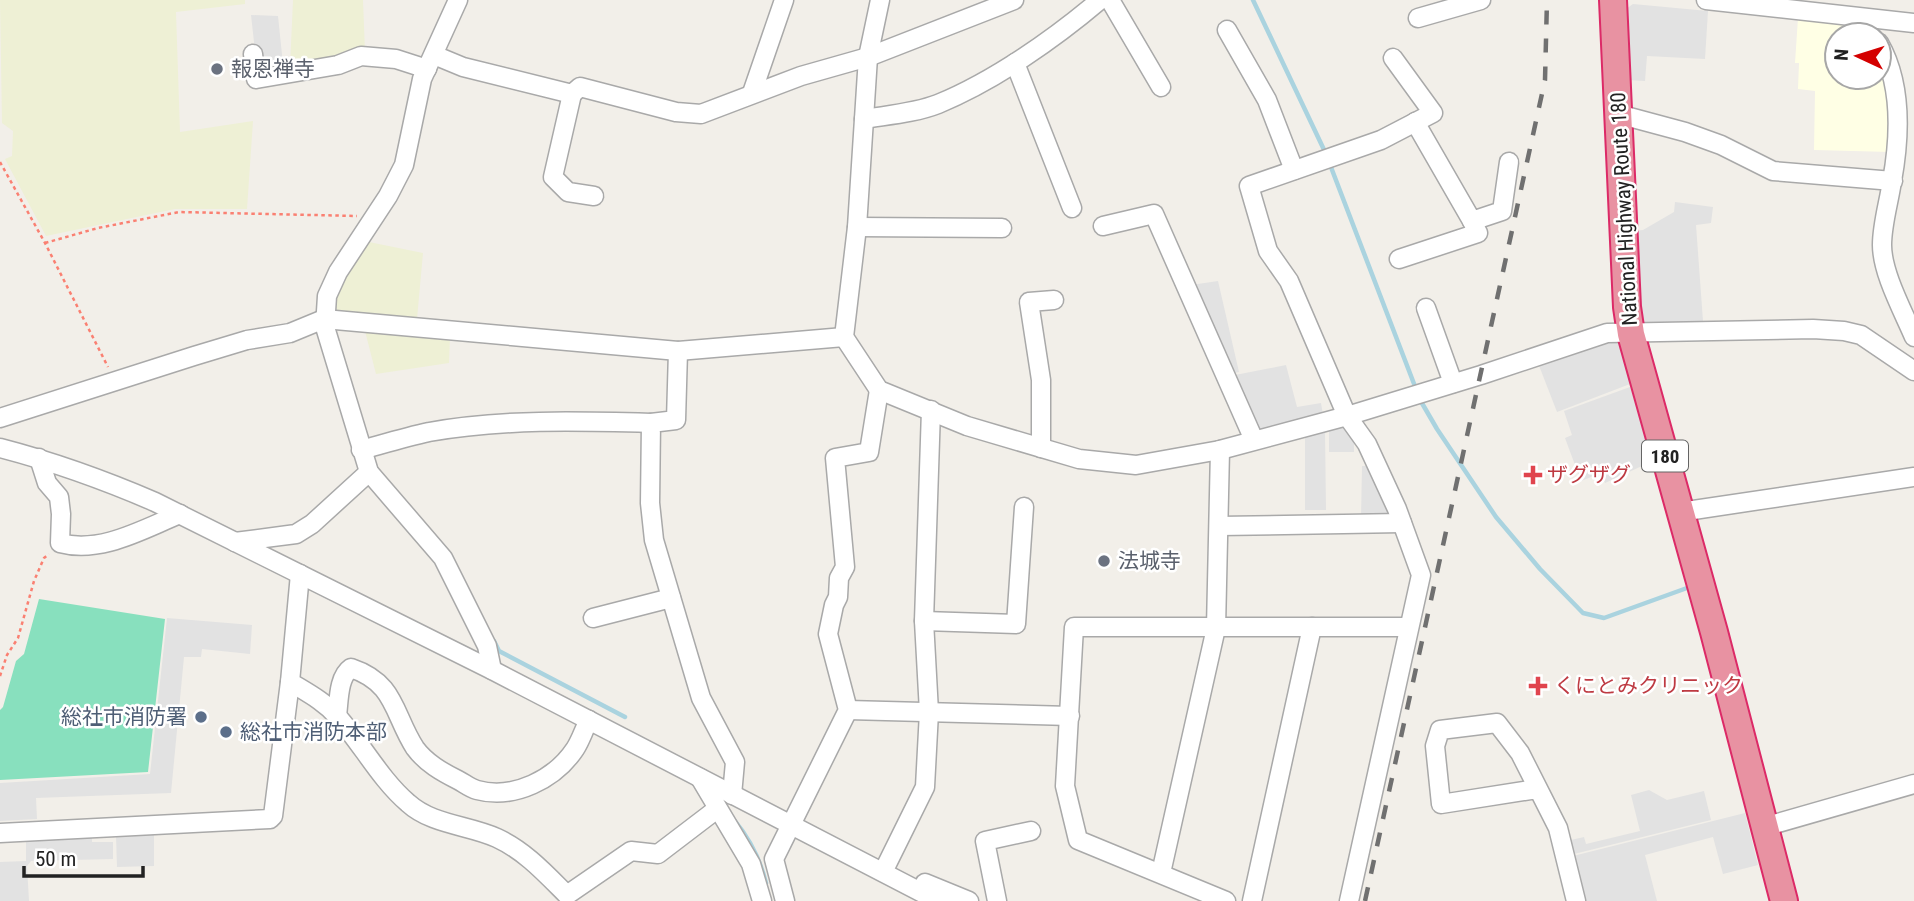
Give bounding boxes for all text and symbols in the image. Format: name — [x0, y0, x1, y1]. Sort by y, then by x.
north arrow — [1823, 21, 1893, 91]
text: N — [1830, 48, 1853, 61]
place label: 報恩禅寺 — [231, 57, 315, 81]
marker: 報恩禅寺 — [209, 61, 225, 77]
street label: National Highway Route 180 — [1606, 92, 1642, 326]
road number: 180 — [1642, 440, 1688, 471]
place label: ザグザグ — [1547, 463, 1631, 487]
marker: ザグザグ — [1525, 467, 1541, 483]
place label: 法城寺 — [1118, 549, 1181, 573]
marker: 法城寺 — [1096, 553, 1112, 569]
place label: くにとみクリニック — [1554, 674, 1743, 698]
marker: くにとみクリニック — [1528, 676, 1548, 696]
place label: 総社市消防署 — [61, 705, 187, 729]
marker: 総社市消防署 — [193, 709, 209, 725]
place label: 総社市消防本部 — [240, 720, 387, 744]
marker: 総社市消防本部 — [218, 724, 234, 740]
scale bar — [24, 834, 144, 878]
text: 50 m — [35, 847, 76, 871]

